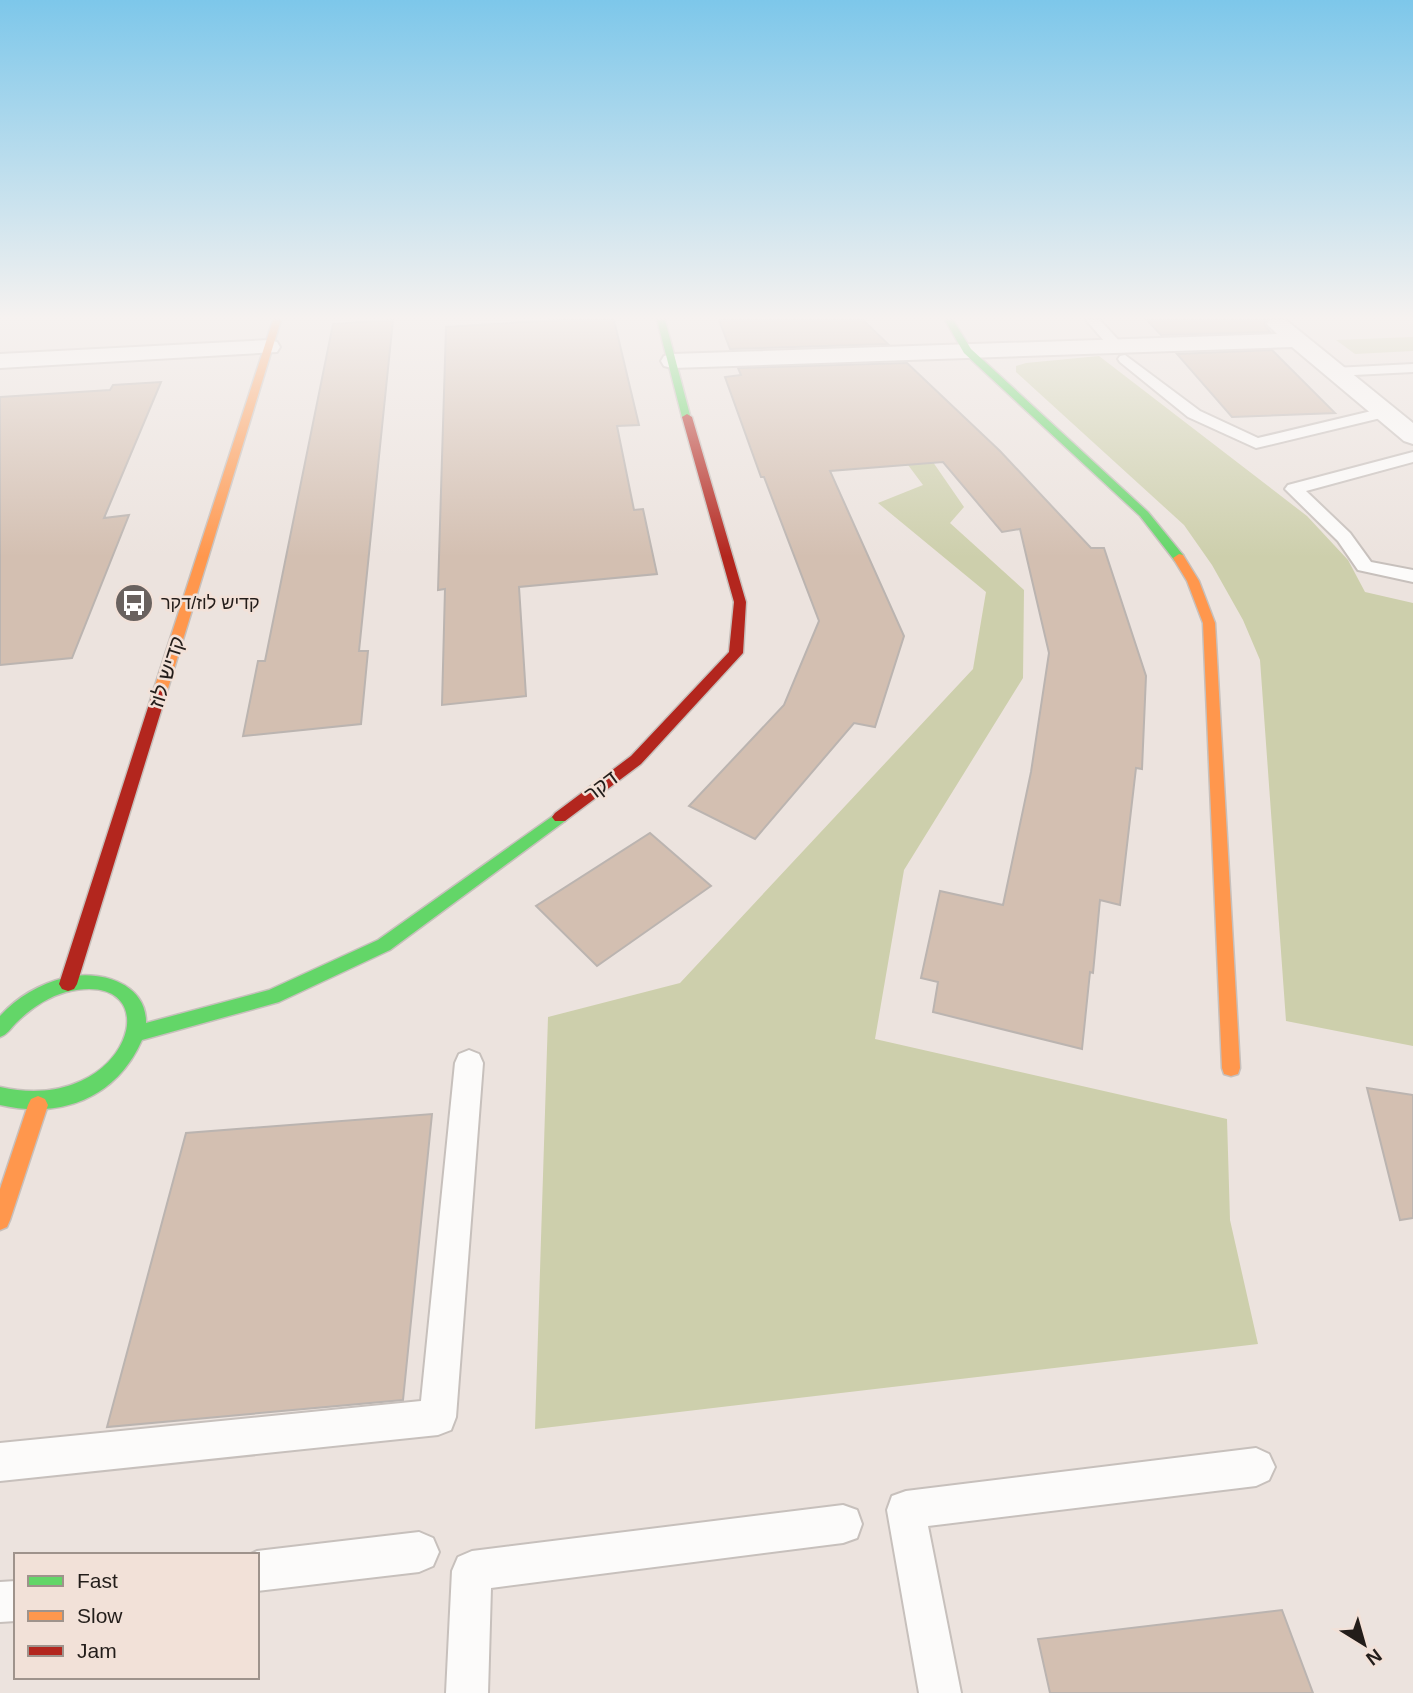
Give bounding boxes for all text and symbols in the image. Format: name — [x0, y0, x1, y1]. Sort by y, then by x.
bus stop icon: קדיש לוז/דקר — [113, 582, 155, 624]
place label: קדיש לוז/דקר — [161, 593, 260, 613]
street label: קדיש לוז — [144, 633, 189, 711]
street label: דקר — [580, 766, 622, 805]
legend — [14, 1553, 259, 1679]
text: Fast — [77, 1569, 118, 1592]
text: Slow — [77, 1604, 123, 1627]
north arrow — [1329, 1609, 1399, 1679]
text: Jam — [77, 1639, 117, 1662]
text: N — [1362, 1645, 1386, 1670]

